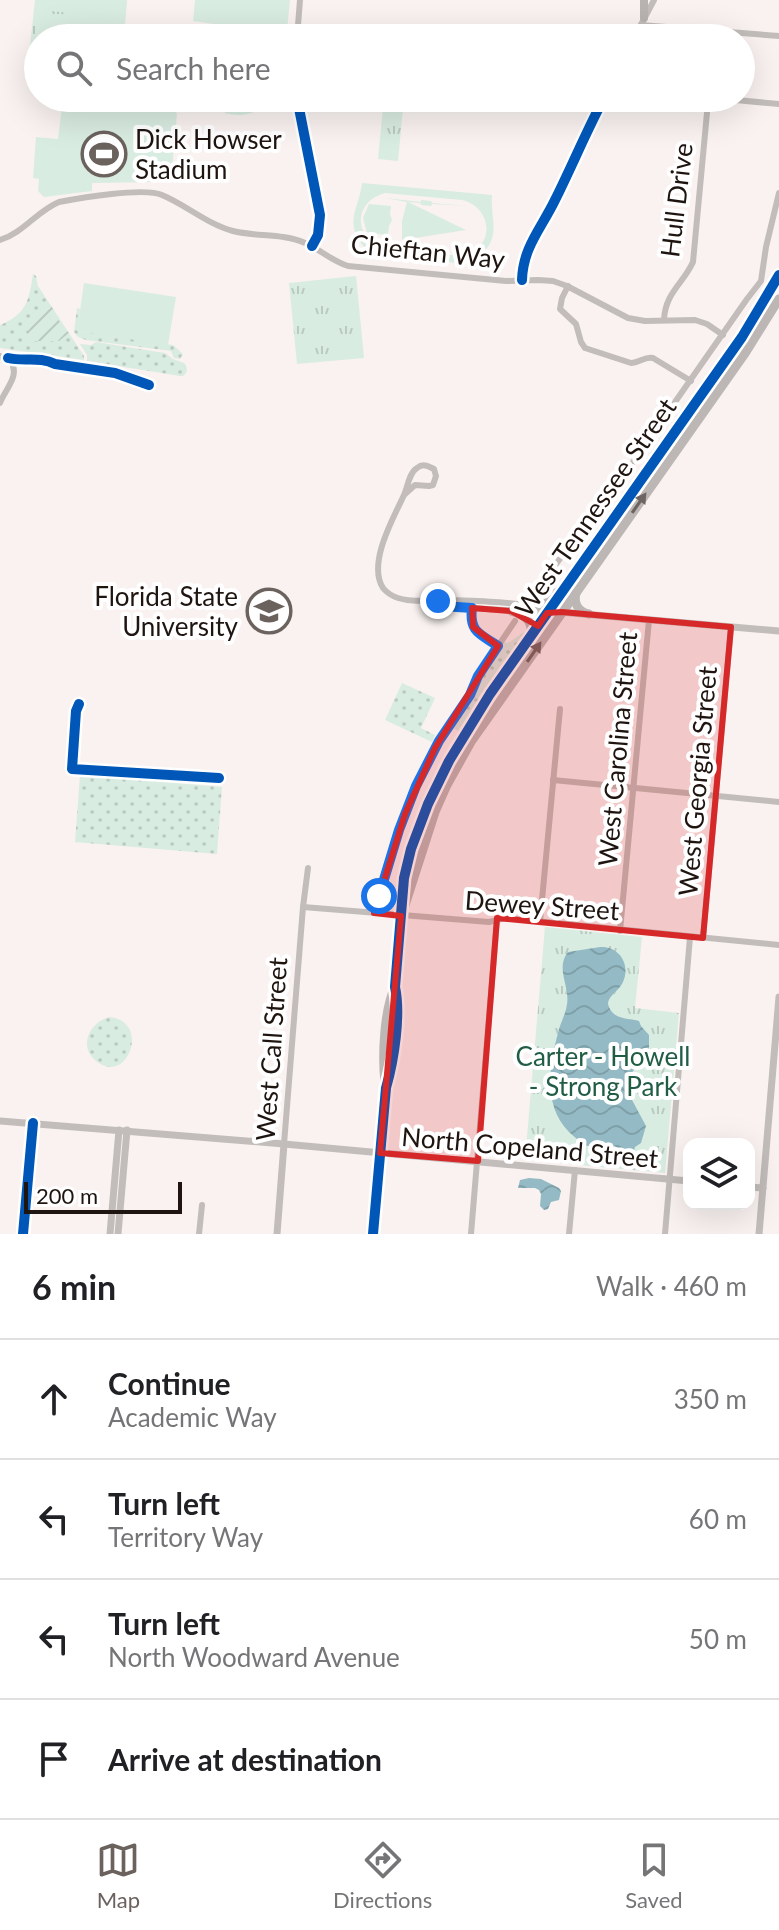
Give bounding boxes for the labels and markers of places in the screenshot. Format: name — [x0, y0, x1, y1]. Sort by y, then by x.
place label: Dick Howser Stadium — [135, 123, 282, 185]
sports icon: Dick Howser Stadium — [80, 130, 128, 178]
place label: Florida State University — [94, 580, 239, 642]
school or university icon: Florida State University — [245, 587, 293, 635]

